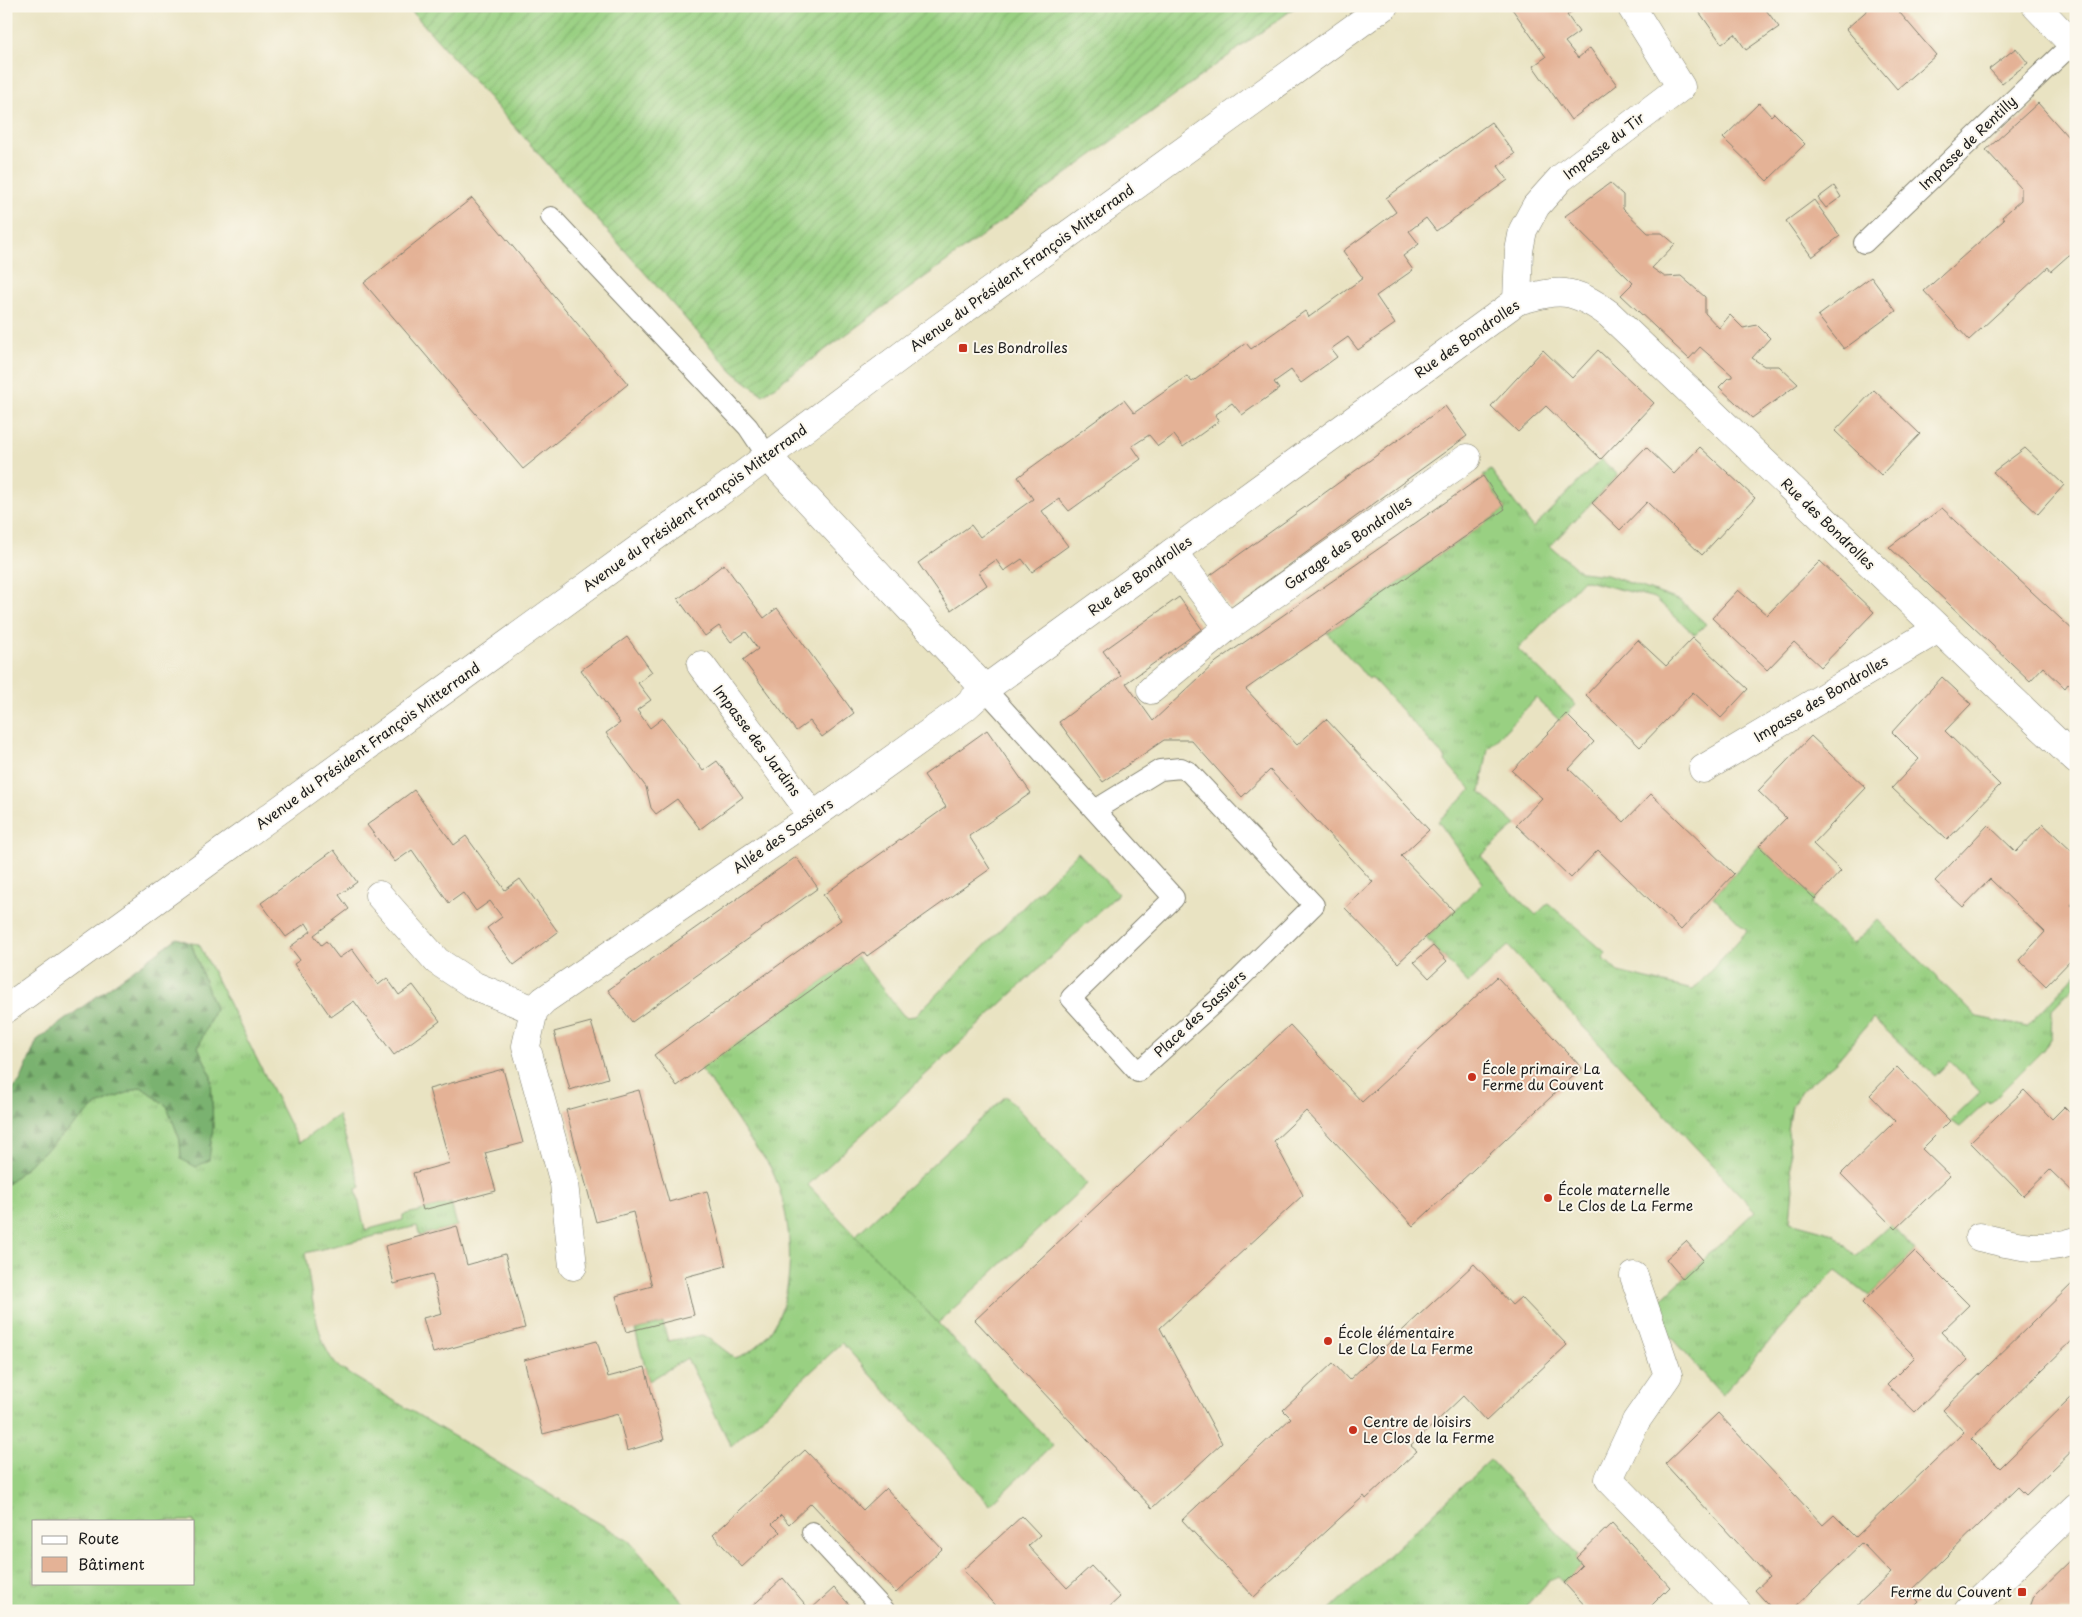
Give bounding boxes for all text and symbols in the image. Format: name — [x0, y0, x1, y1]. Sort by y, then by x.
street label: Impasse de Rentilly — [1914, 91, 2021, 195]
street label: Impasse du Tir — [1559, 107, 1649, 184]
street label: Avenue du Président François Mitterrand — [905, 179, 1138, 356]
street label: Rue des Bondrolles — [1410, 294, 1524, 383]
place label: Les Bondrolles — [973, 337, 1068, 358]
marker: Les Bondrolles — [957, 342, 969, 354]
street label: Avenue du Président François Mitterrand — [578, 419, 811, 596]
street label: Rue des Bondrolles — [1776, 473, 1880, 574]
street label: Garage des Bondrolles — [1280, 491, 1416, 595]
street label: Rue des Bondrolles — [1083, 531, 1196, 621]
street label: Impasse des Bondrolles — [1750, 650, 1892, 747]
street label: Avenue du Président François Mitterrand — [251, 657, 484, 834]
street label: Impasse des Jardins — [709, 681, 806, 801]
street label: Allée des Sassiers — [728, 793, 837, 878]
street label: Place des Sassiers — [1149, 965, 1250, 1062]
place label: École primaire La Ferme du Couvent — [1482, 1058, 1604, 1095]
marker: École primaire La Ferme du Couvent — [1466, 1071, 1478, 1083]
place label: École maternelle Le Clos de La Ferme — [1558, 1179, 1693, 1216]
marker: École maternelle Le Clos de La Ferme — [1542, 1192, 1554, 1204]
place label: École élémentaire Le Clos de La Ferme — [1338, 1322, 1473, 1359]
marker: École élémentaire Le Clos de La Ferme — [1322, 1335, 1334, 1347]
place label: Centre de loisirs Le Clos de la Ferme — [1363, 1411, 1494, 1448]
marker: Centre de loisirs Le Clos de la Ferme — [1347, 1424, 1359, 1436]
legend — [32, 1520, 195, 1584]
text: Route — [78, 1526, 119, 1549]
text: Bâtiment — [78, 1552, 145, 1575]
place label: Ferme du Couvent — [1890, 1581, 2012, 1602]
marker: Ferme du Couvent — [2016, 1586, 2028, 1598]

